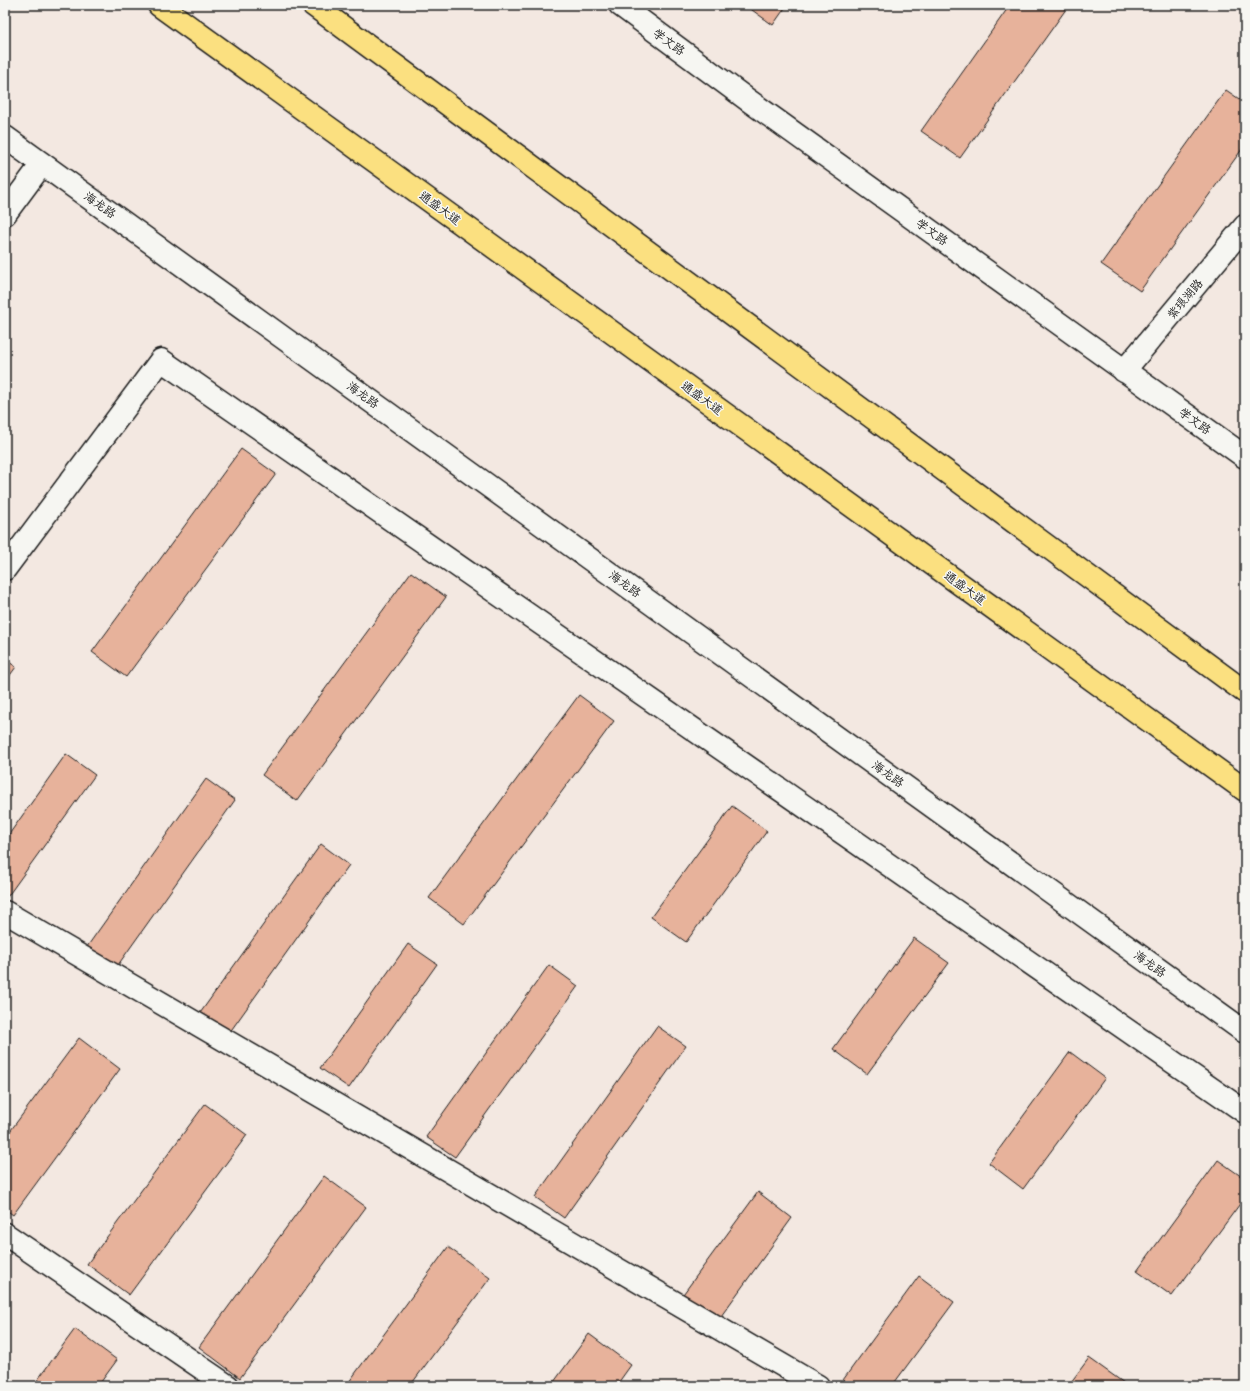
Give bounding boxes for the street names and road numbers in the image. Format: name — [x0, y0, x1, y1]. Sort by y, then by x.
street label: 学文路 — [650, 24, 689, 59]
street label: 海龙路 — [81, 187, 120, 222]
street label: 通盛大道 — [416, 187, 465, 229]
street label: 学文路 — [913, 214, 952, 249]
street label: 紫琅湖路 — [1163, 275, 1207, 323]
street label: 海龙路 — [344, 377, 383, 412]
street label: 通盛大道 — [678, 377, 727, 419]
street label: 学文路 — [1176, 403, 1215, 438]
street label: 海龙路 — [606, 566, 645, 601]
street label: 通盛大道 — [941, 567, 990, 609]
street label: 海龙路 — [869, 756, 908, 791]
street label: 海龙路 — [1131, 946, 1170, 981]

